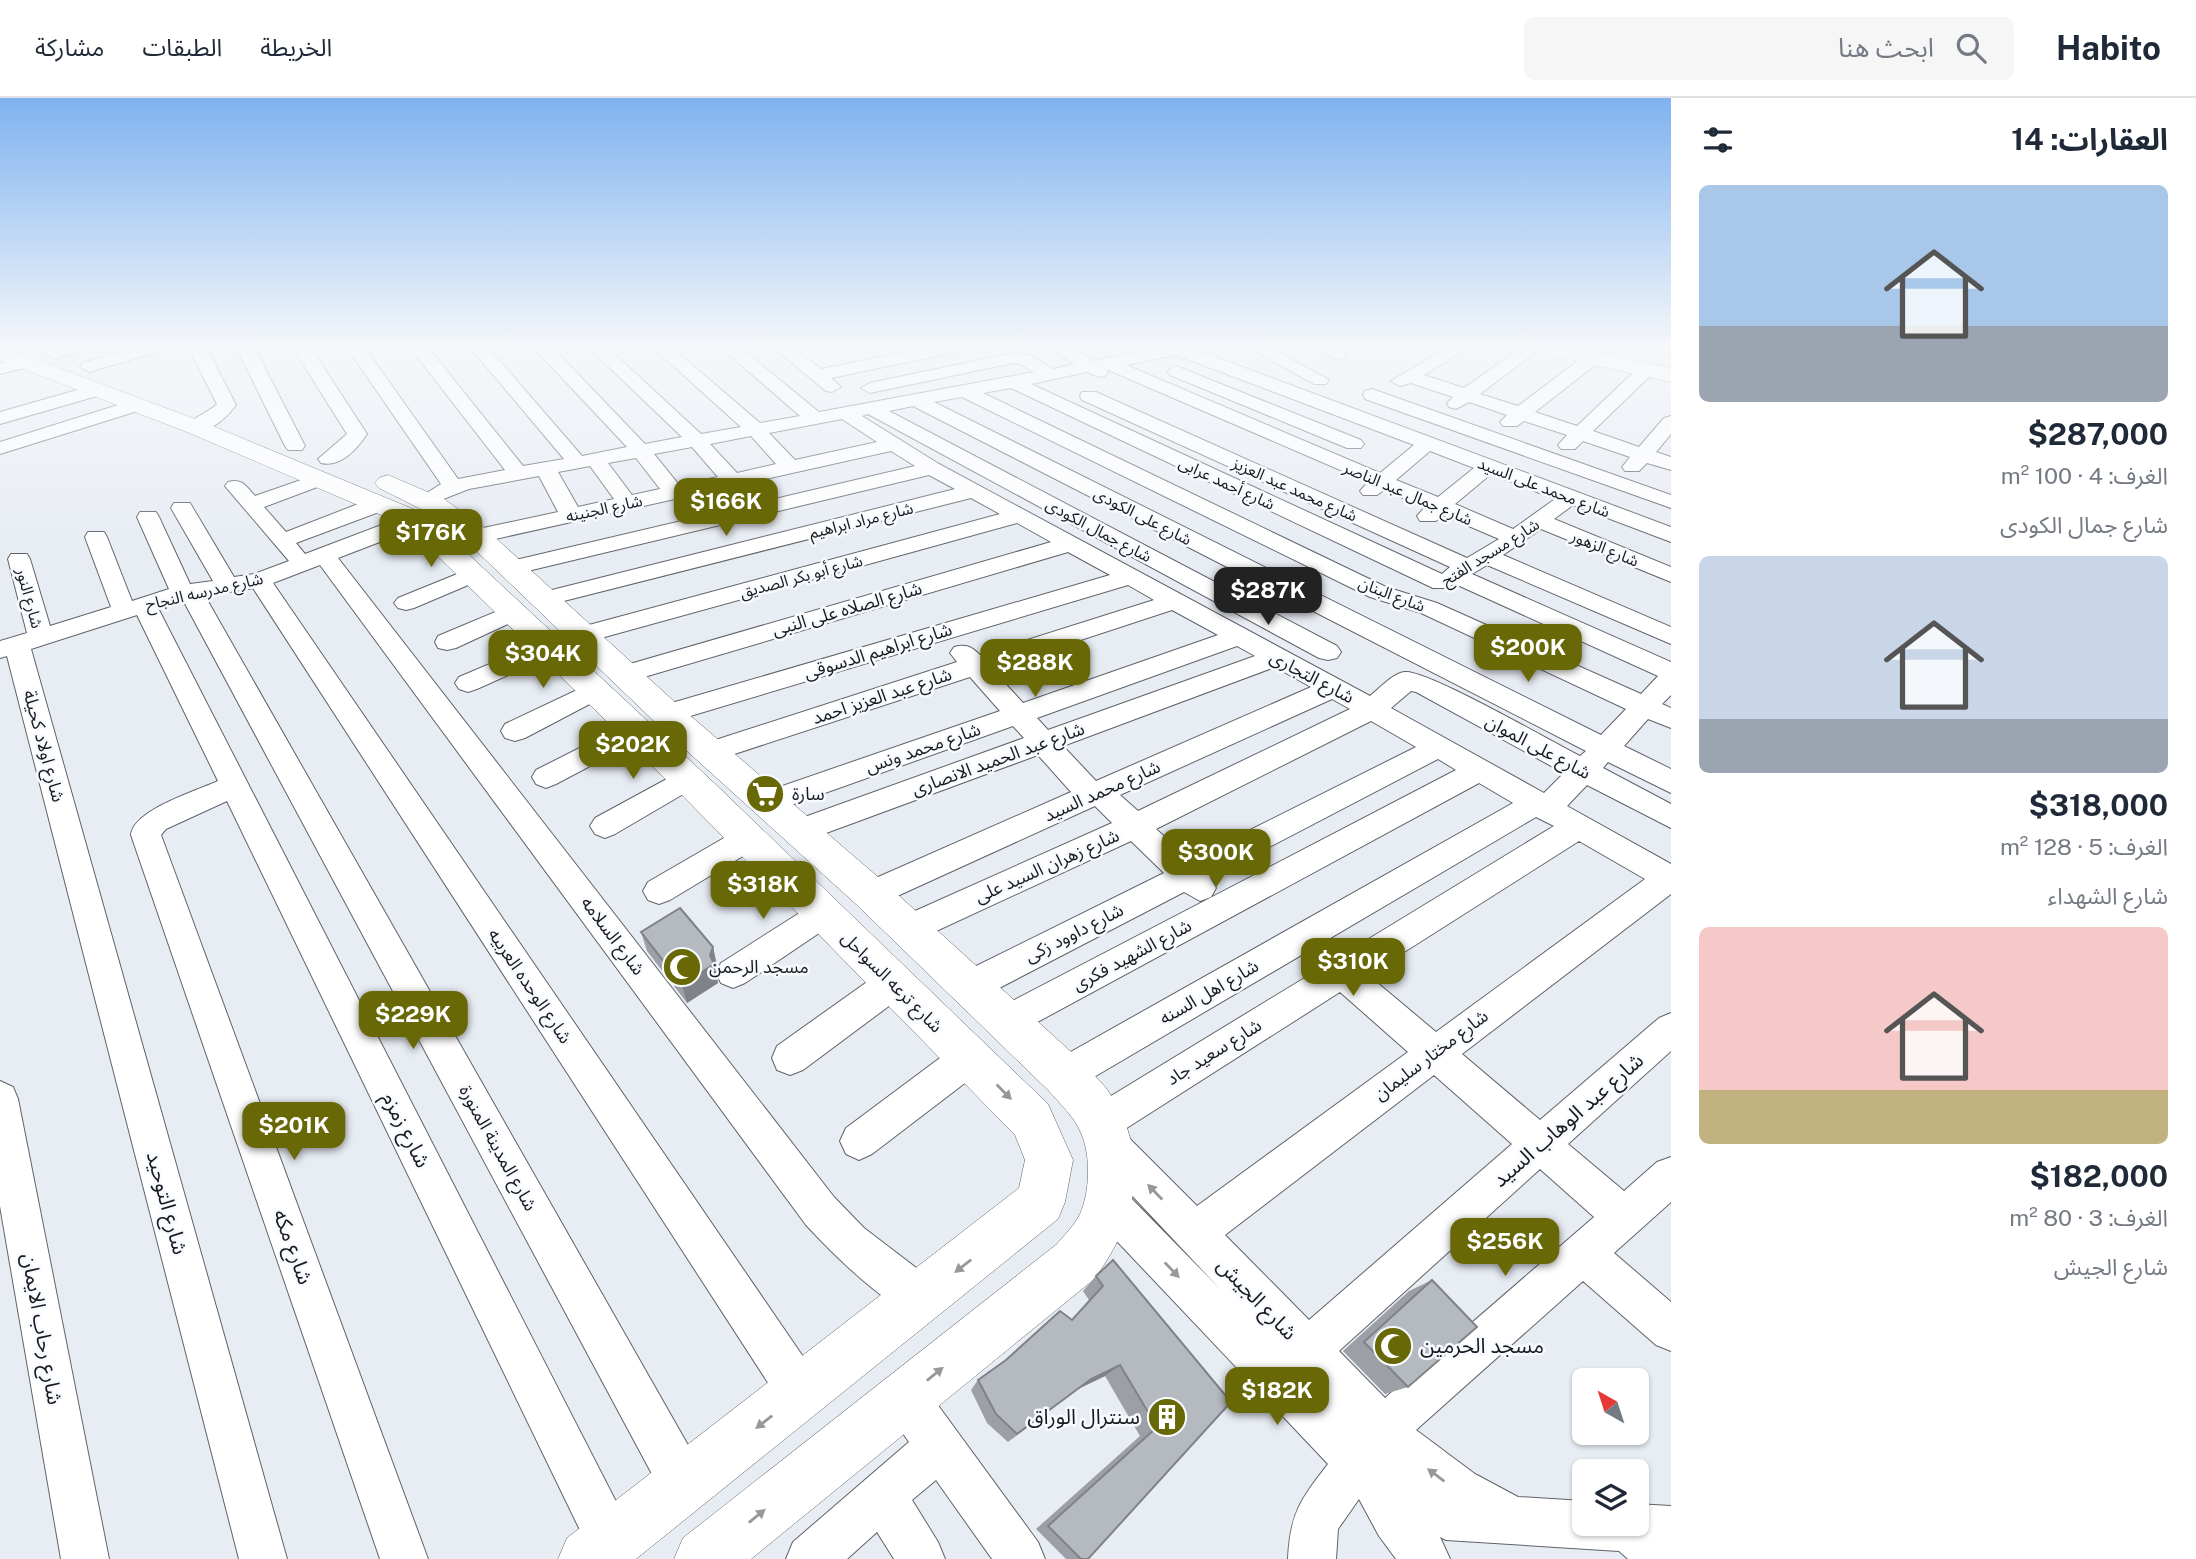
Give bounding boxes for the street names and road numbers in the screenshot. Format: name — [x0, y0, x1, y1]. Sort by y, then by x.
street label: شارع أحمد عرابى — [1174, 453, 1278, 517]
street label: شارع محمد عبد العزيز — [1227, 453, 1360, 528]
street label: شارع محمد على السيد — [1474, 454, 1613, 524]
street label: شارع جمال عبد الناصر — [1338, 457, 1475, 532]
street label: شارع على الكودى — [1089, 484, 1195, 552]
street label: شارع الجنينه — [564, 491, 645, 529]
street label: شارع جمال الكودى — [1041, 495, 1155, 569]
street label: شارع مراد ابراهيم — [807, 498, 916, 546]
street label: شارع مسجد الفتح — [1438, 515, 1544, 593]
street label: شارع الزهور — [1566, 526, 1641, 573]
street label: شارع أبو بكر الصديق — [738, 551, 866, 605]
street label: شارع النور — [9, 565, 47, 631]
street label: شارع مدرسه النجاح — [143, 569, 265, 617]
street label: شارع البنان — [1355, 573, 1428, 619]
street label: شارع الصلاه على النبى — [770, 577, 925, 644]
street label: شارع ابراهيم الدسوقى — [801, 618, 956, 687]
street label: شارع التجارى — [1265, 646, 1358, 711]
street label: شارع عبد العزيز احمد — [809, 663, 955, 732]
street label: شارع اولاد كحيلة — [16, 688, 70, 805]
street label: شارع على الموان — [1480, 710, 1594, 787]
street label: شارع عبد الحميد الانصارى — [909, 717, 1088, 803]
street label: شارع محمد ونس — [862, 718, 985, 781]
street label: شارع محمد السيد — [1040, 755, 1165, 829]
street label: شارع زهران السيد على — [971, 824, 1124, 911]
street label: شارع السلامه — [574, 892, 650, 981]
street label: شارع داوود زكى — [1021, 899, 1128, 970]
street label: شارع الشهيد فكرى — [1069, 914, 1197, 998]
street label: شارع الوحده العربيه — [481, 924, 577, 1049]
street label: شارع ترعه السواحل — [835, 927, 947, 1039]
street label: شارع اهل السنه — [1156, 955, 1264, 1032]
street label: شارع مختار سليمان — [1369, 1005, 1494, 1108]
street label: شارع سعيد جاد — [1162, 1014, 1267, 1093]
street label: شارع عبد الوهاب السيد — [1487, 1047, 1650, 1194]
street label: شارع المدينة المنورة — [452, 1081, 542, 1216]
street label: شارع زمزم — [373, 1088, 436, 1174]
street label: شارع التوحيد — [139, 1149, 193, 1258]
street label: شارع مكه — [266, 1206, 319, 1289]
street label: شارع رحاب الايمان — [14, 1251, 68, 1407]
street label: شارع الجيش — [1210, 1252, 1303, 1347]

